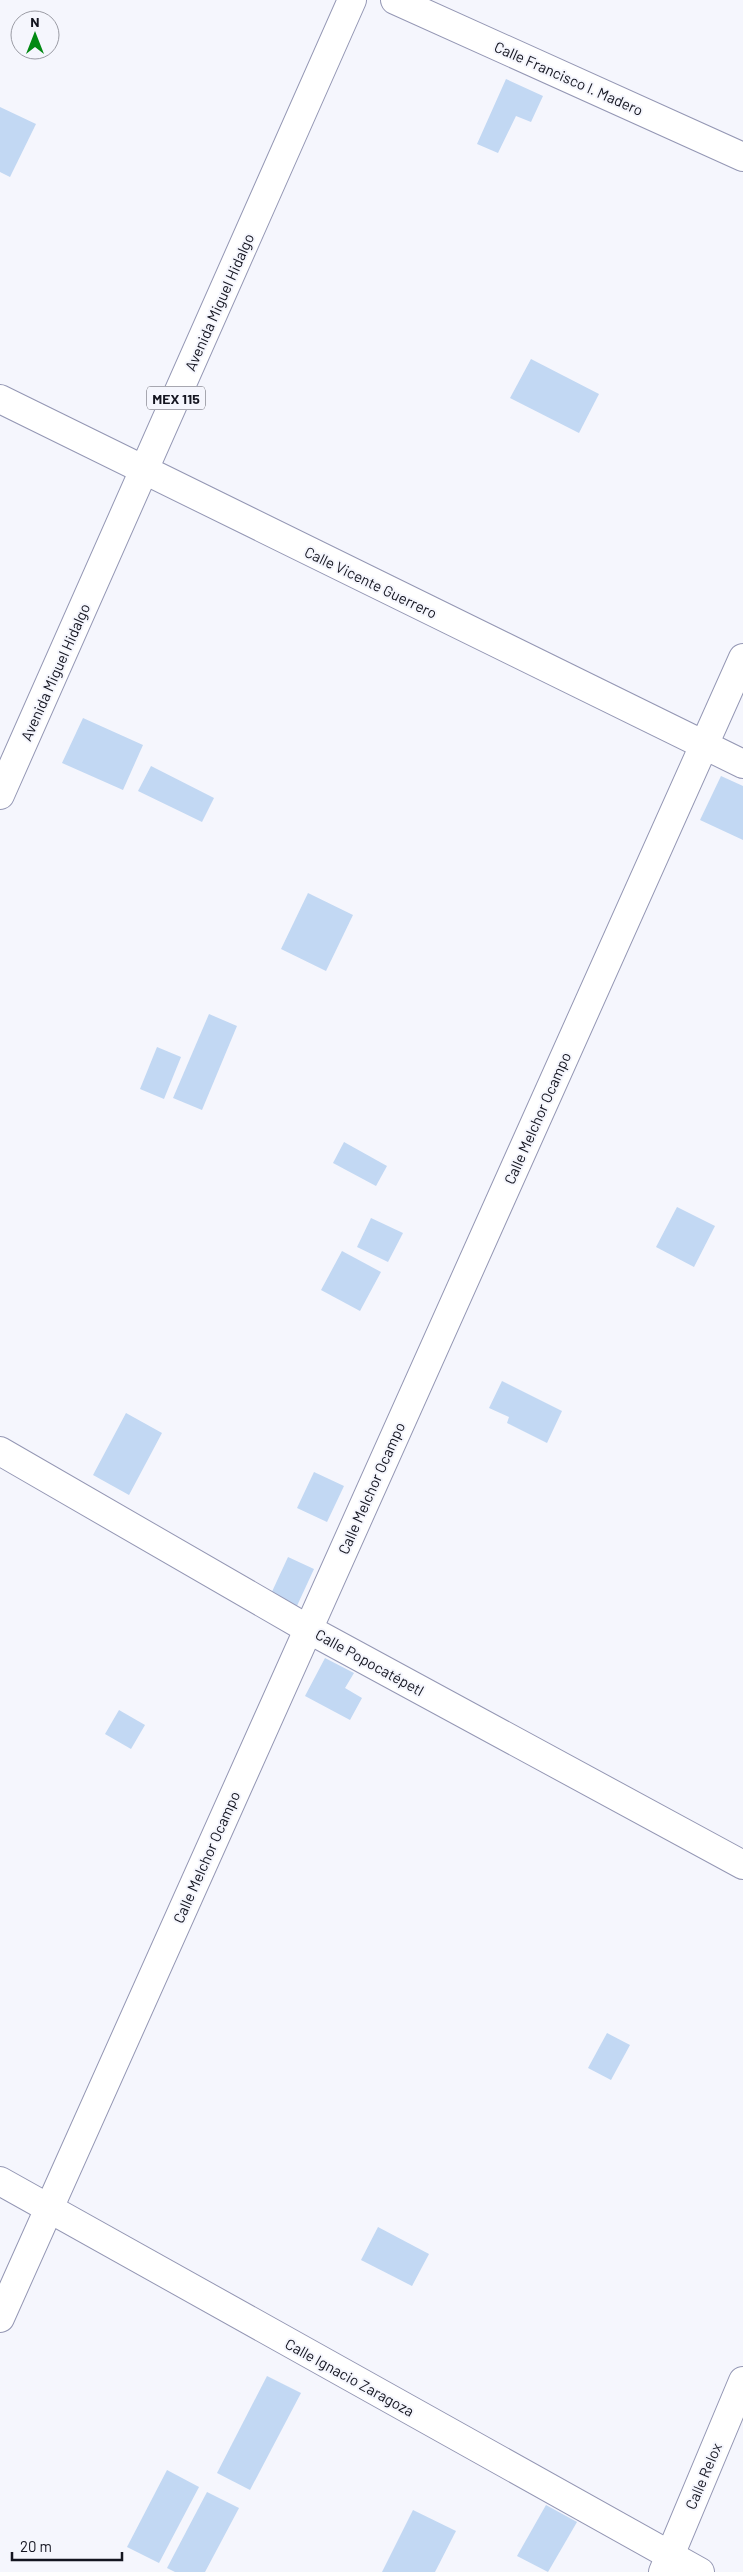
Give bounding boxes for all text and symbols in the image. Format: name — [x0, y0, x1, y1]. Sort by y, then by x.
north arrow — [10, 10, 60, 60]
text: N — [30, 13, 40, 30]
street label: Calle Francisco I. Madero — [492, 37, 646, 119]
street label: Avenida Miguel Hidalgo — [181, 230, 257, 374]
road number: MEX 115 — [147, 386, 205, 409]
street label: Calle Vicente Guerrero — [302, 542, 440, 622]
street label: Avenida Miguel Hidalgo — [17, 600, 93, 744]
street label: Calle Melchor Ocampo — [500, 1049, 574, 1187]
street label: Calle Melchor Ocampo — [334, 1419, 408, 1557]
street label: Calle Popocatépetl — [313, 1625, 427, 1699]
street label: Calle Melchor Ocampo — [169, 1788, 243, 1926]
street label: Calle Ignacio Zaragoza — [282, 2334, 418, 2420]
street label: Calle Relox — [681, 2440, 725, 2512]
scale bar — [12, 2530, 122, 2562]
text: 20 m — [20, 2537, 52, 2555]

